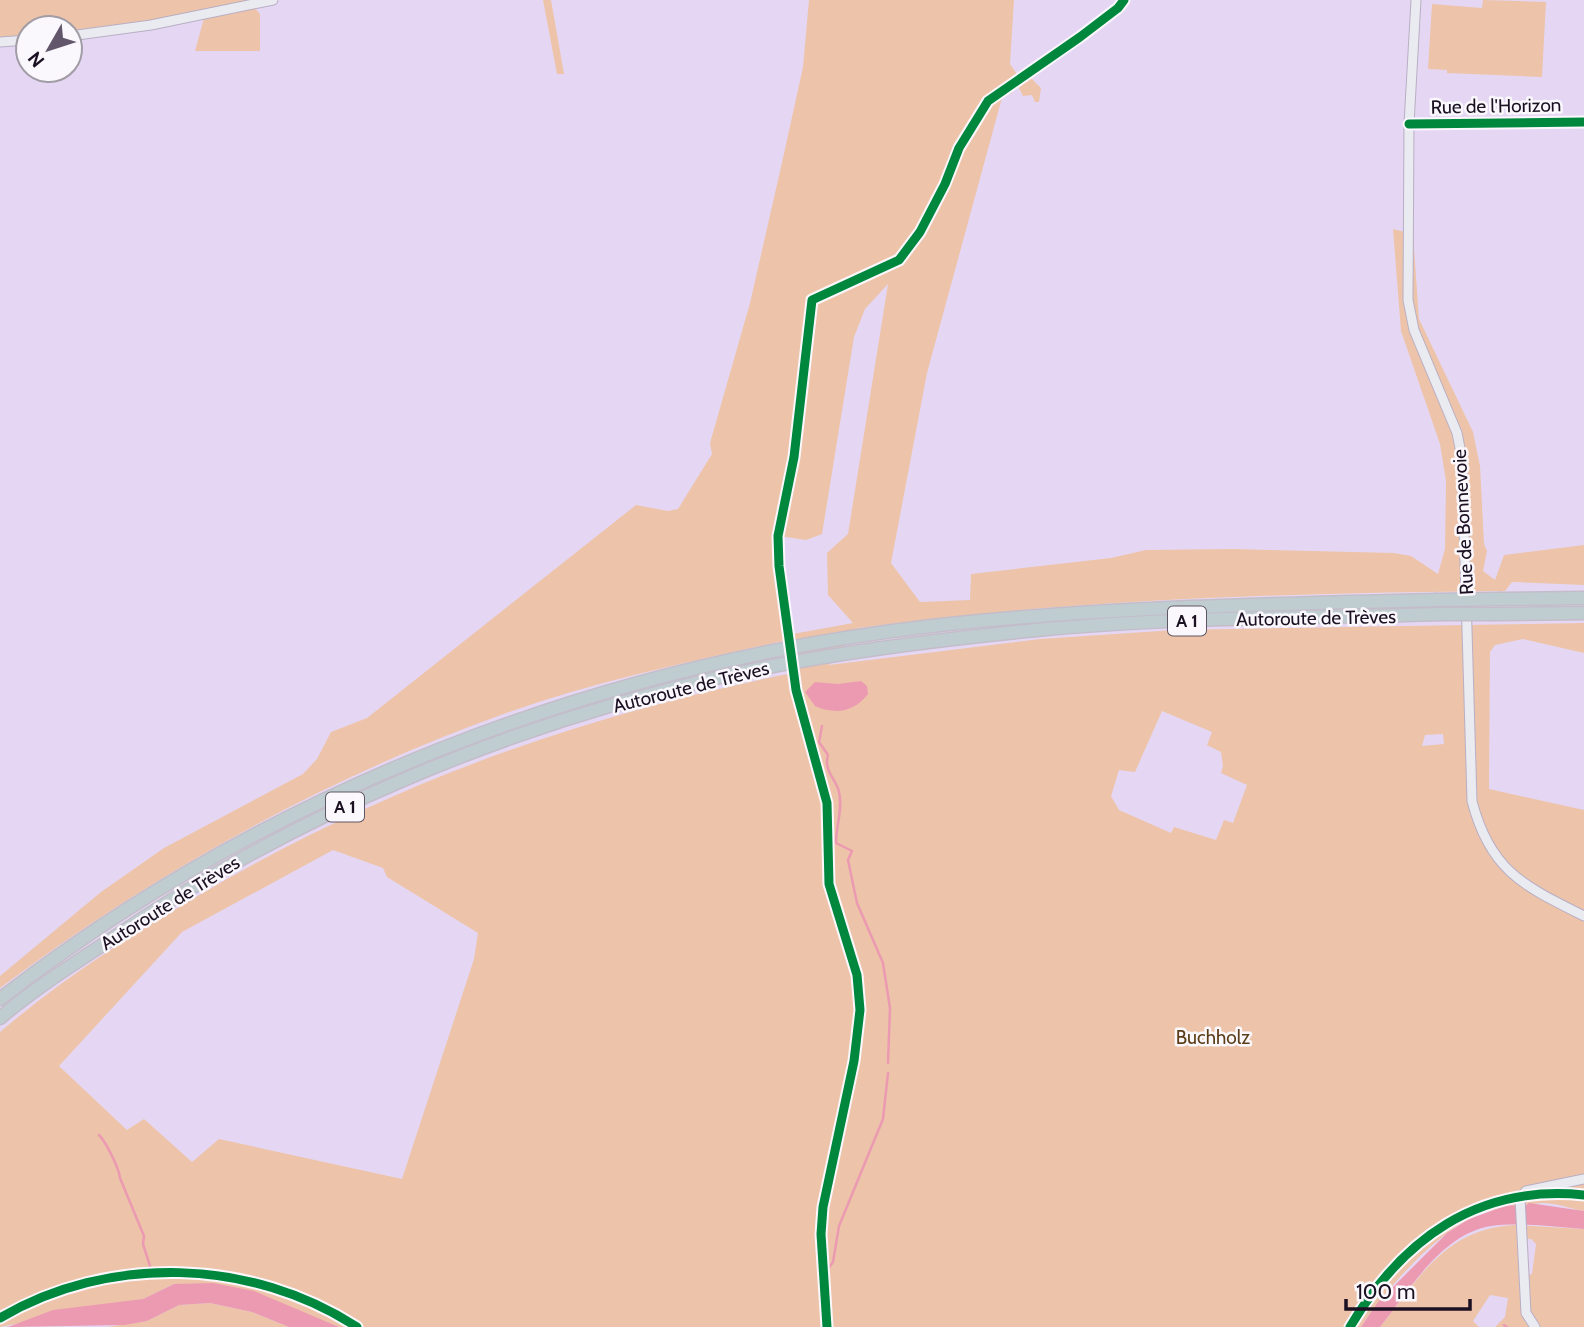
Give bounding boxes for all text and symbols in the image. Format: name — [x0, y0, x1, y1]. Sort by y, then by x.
north arrow — [14, 14, 84, 84]
text: N — [23, 47, 49, 72]
street label: Rue de l'Horizon — [1430, 93, 1562, 119]
street label: Rue de Bonnevoie — [1448, 448, 1478, 595]
street label: Autoroute de Trèves — [1236, 605, 1396, 631]
road number: A 1 — [1168, 606, 1206, 636]
street label: Autoroute de Trèves — [611, 656, 771, 717]
road number: A 1 — [326, 792, 364, 822]
street label: Autoroute de Trèves — [96, 851, 244, 955]
park label: Buchholz — [1176, 1026, 1250, 1049]
scale bar — [1346, 1268, 1470, 1312]
text: 100 m — [1356, 1279, 1415, 1304]

